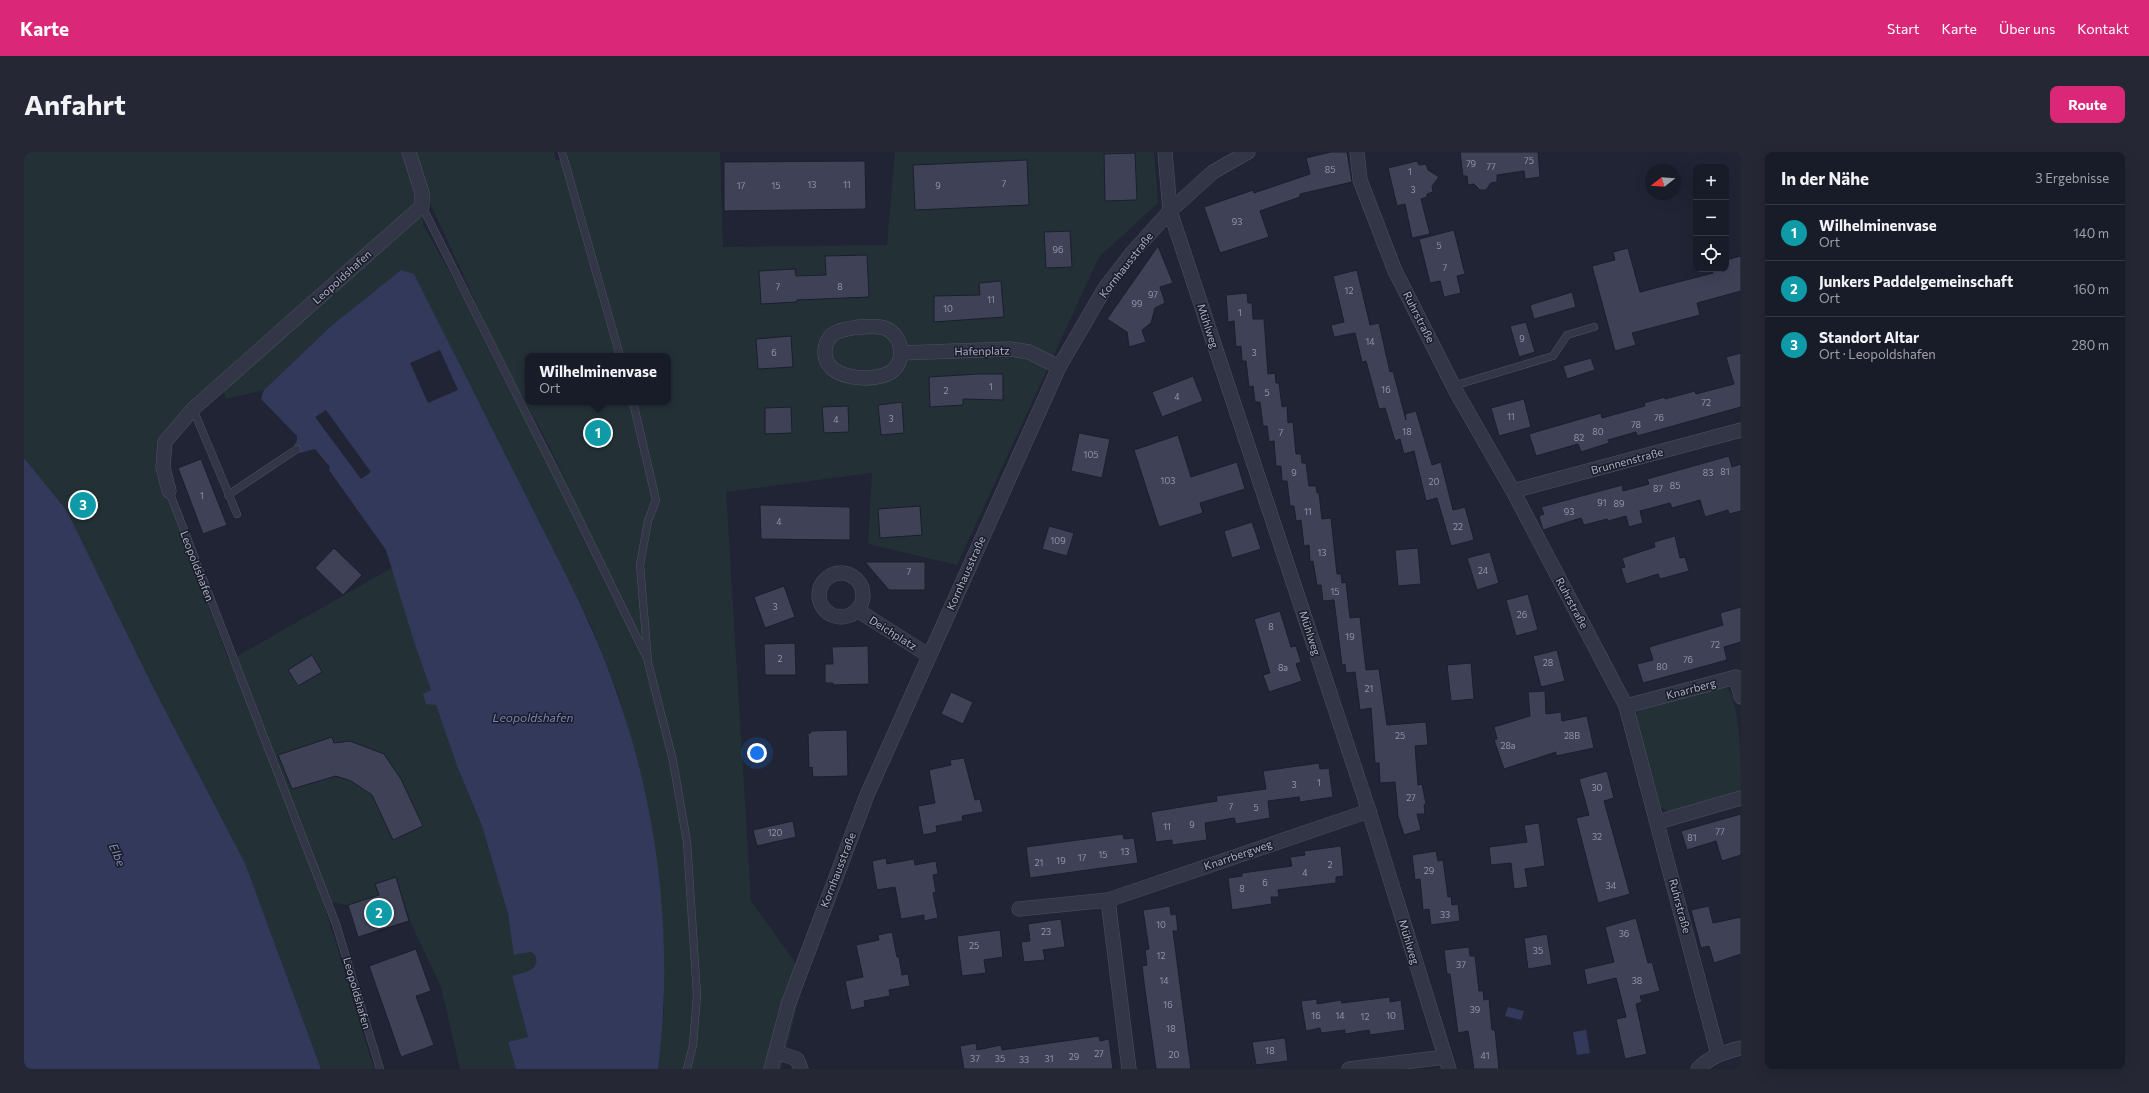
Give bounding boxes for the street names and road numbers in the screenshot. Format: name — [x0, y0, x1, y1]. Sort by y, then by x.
street label: Kornhausstraße — [1096, 229, 1155, 300]
street label: Leopoldshafen — [310, 247, 374, 306]
street label: Ruhrstraße — [1401, 289, 1438, 345]
street label: Mühlweg — [1195, 302, 1222, 350]
street label: Hafenplatz — [954, 344, 1010, 357]
street label: Brunnenstraße — [1589, 445, 1665, 476]
street label: Leopoldshafen — [178, 529, 217, 603]
street label: Kornhausstraße — [943, 534, 988, 612]
street label: Ruhrstraße — [1554, 575, 1591, 631]
street label: Mühlweg — [1297, 609, 1324, 657]
street label: Deichplatz — [867, 613, 920, 653]
street label: Knarrberg — [1665, 676, 1717, 701]
street label: Kornhausstraße — [817, 830, 858, 909]
street label: Knarrbergweg — [1202, 837, 1274, 872]
street label: Ruhrstraße — [1667, 877, 1694, 935]
street label: Mühlweg — [1397, 918, 1422, 966]
street label: Leopoldshafen — [341, 955, 374, 1030]

